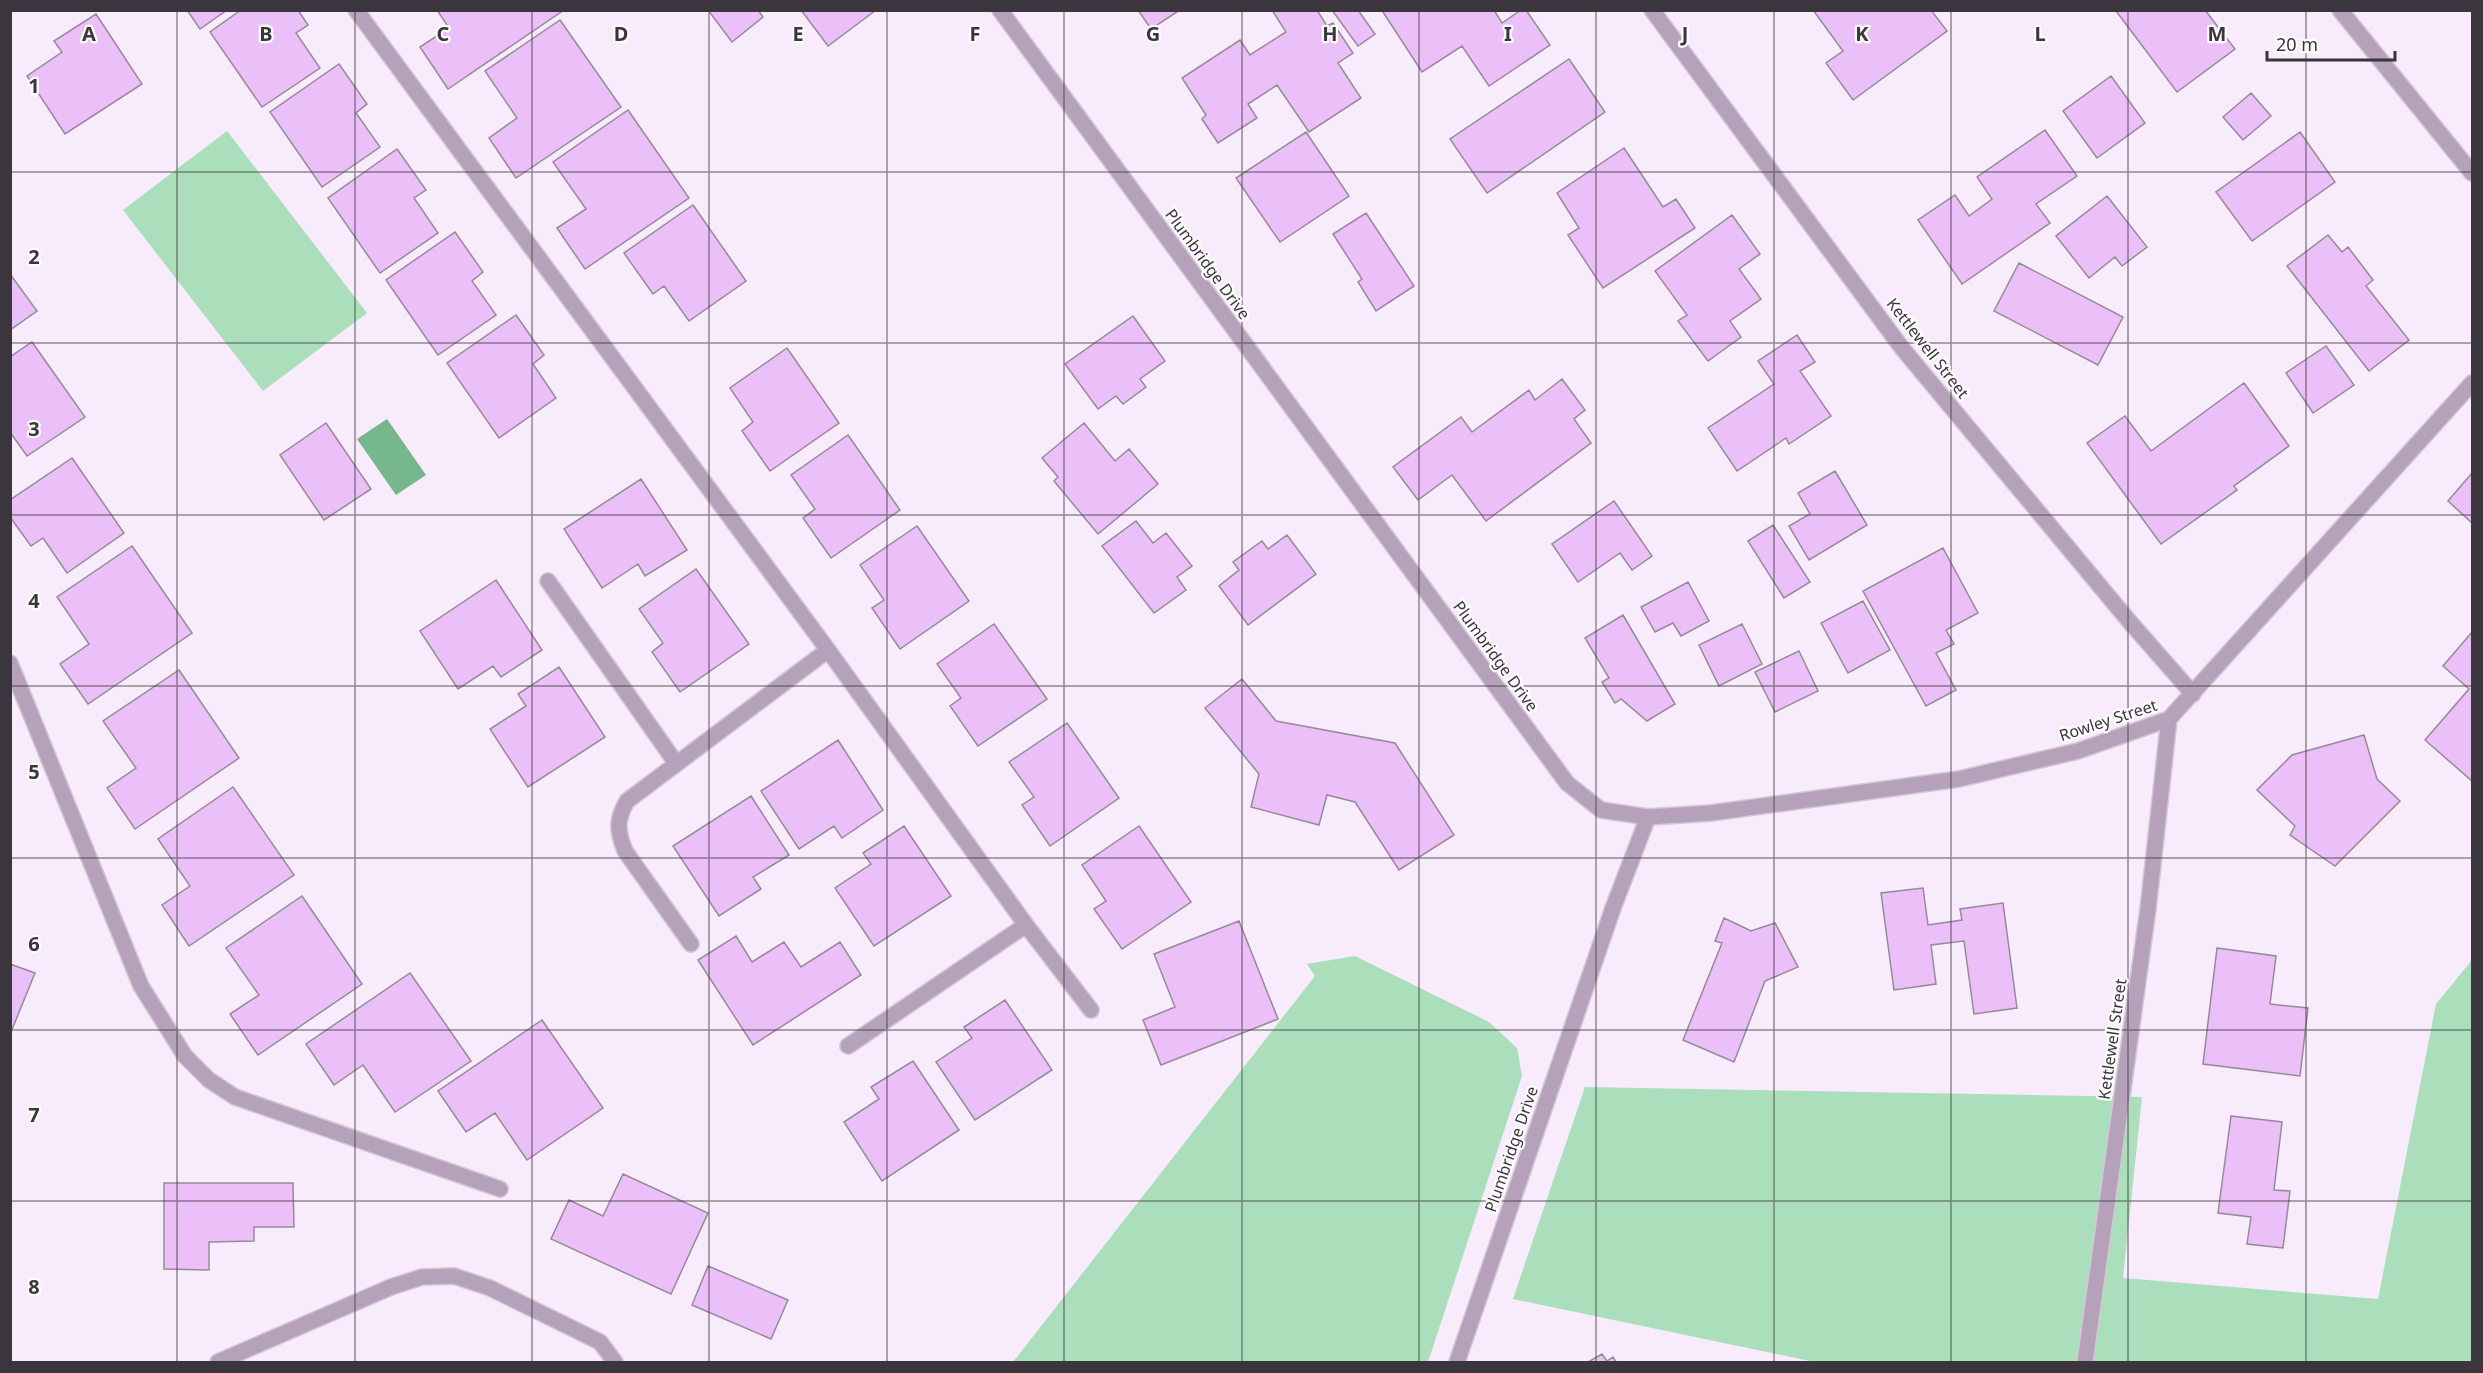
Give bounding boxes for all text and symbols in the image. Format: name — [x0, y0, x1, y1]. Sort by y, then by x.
text: A — [82, 20, 96, 47]
text: B — [259, 20, 273, 47]
text: C — [437, 20, 450, 47]
text: D — [614, 20, 628, 47]
text: E — [792, 20, 804, 47]
text: F — [970, 20, 980, 47]
text: G — [1146, 20, 1160, 47]
text: H — [1322, 20, 1338, 47]
text: I — [1504, 20, 1512, 47]
text: J — [1680, 20, 1688, 47]
text: K — [1855, 20, 1869, 47]
text: L — [2034, 20, 2046, 47]
text: M — [2208, 20, 2226, 47]
scale bar — [2267, 24, 2394, 62]
text: 20 m — [2276, 32, 2318, 56]
text: 1 — [28, 72, 40, 99]
street label: Plumbridge Drive — [1160, 204, 1256, 324]
text: 2 — [28, 243, 40, 270]
street label: Kettlewell Street — [1882, 293, 1974, 403]
text: 3 — [28, 415, 40, 442]
text: 4 — [28, 587, 40, 614]
street label: Plumbridge Drive — [1448, 596, 1544, 716]
street label: Rowley Street — [2056, 694, 2160, 746]
text: 5 — [28, 758, 40, 785]
text: 6 — [28, 930, 40, 957]
street label: Kettlewell Street — [2093, 977, 2131, 1101]
street label: Plumbridge Drive — [1479, 1083, 1543, 1215]
text: 7 — [28, 1101, 40, 1128]
text: 8 — [28, 1273, 40, 1300]

